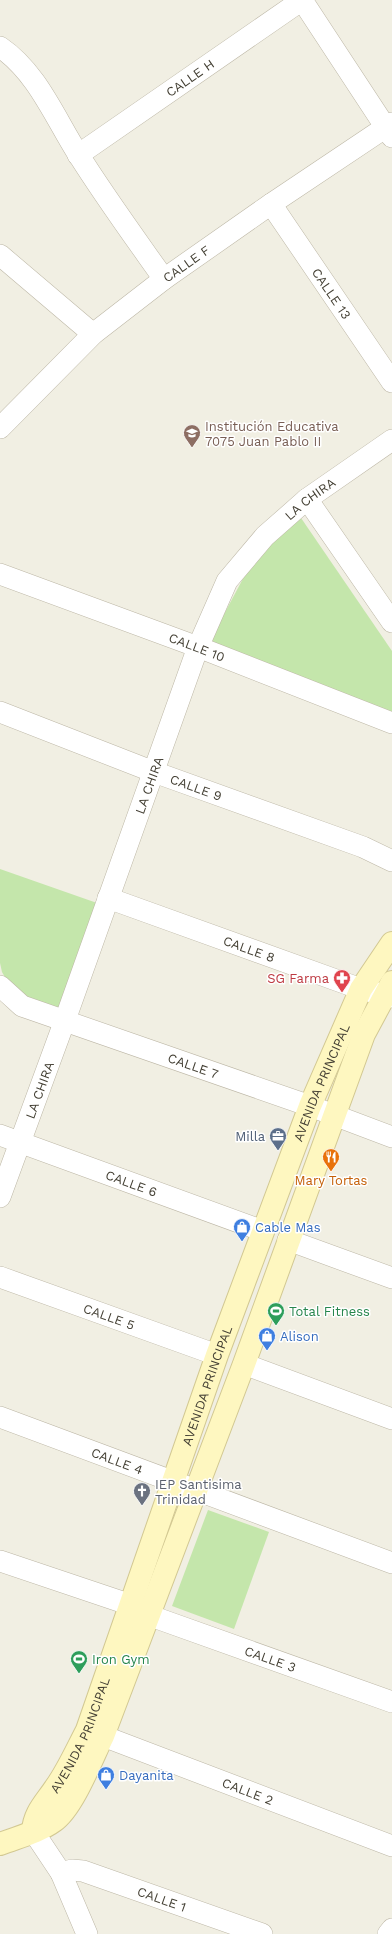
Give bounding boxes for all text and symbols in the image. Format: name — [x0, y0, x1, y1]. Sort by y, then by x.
street label: CALLE H — [163, 56, 217, 100]
street label: CALLE F — [160, 242, 212, 285]
street label: CALLE 13 — [309, 265, 354, 322]
place label: Institución Educativa 7075 Juan Pablo II — [205, 419, 339, 449]
school or university icon: Institución Educativa 7075 Juan Pablo II — [182, 423, 202, 448]
street label: LA CHIRA — [281, 474, 338, 523]
street label: CALLE 10 — [167, 629, 227, 664]
street label: LA CHIRA — [132, 754, 166, 816]
street label: CALLE 9 — [168, 771, 224, 803]
street label: CALLE 8 — [221, 933, 277, 965]
pharmacy icon: SG Farma — [332, 968, 352, 993]
place label: SG Farma — [267, 971, 330, 986]
street label: AVENIDA PRINCIPAL — [290, 1021, 353, 1143]
street label: CALLE 7 — [166, 1050, 221, 1081]
street label: LA CHIRA — [22, 1059, 57, 1121]
office icon: Milla — [268, 1126, 288, 1151]
place label: Milla — [235, 1129, 266, 1144]
restaurant icon: Mary Tortas — [321, 1147, 341, 1172]
street label: CALLE 6 — [104, 1167, 159, 1199]
place label: Mary Tortas — [295, 1173, 368, 1188]
shop icon: Cable Mas — [232, 1217, 252, 1242]
place label: Cable Mas — [255, 1220, 321, 1235]
street label: CALLE 5 — [82, 1300, 137, 1332]
sports icon: Total Fitness — [266, 1301, 286, 1326]
place label: Total Fitness — [289, 1304, 370, 1319]
street label: AVENIDA PRINCIPAL — [179, 1323, 235, 1447]
shop icon: Alison — [257, 1326, 277, 1351]
place label: Alison — [280, 1329, 319, 1344]
street label: CALLE 4 — [89, 1444, 145, 1477]
place label: IEP Santisima Trinidad — [155, 1477, 242, 1507]
church icon: IEP Santisima Trinidad — [132, 1481, 152, 1506]
street label: CALLE 3 — [243, 1643, 298, 1675]
sports icon: Iron Gym — [69, 1649, 89, 1674]
place label: Iron Gym — [92, 1652, 150, 1667]
street label: AVENIDA PRINCIPAL — [47, 1675, 112, 1796]
shop icon: Dayanita — [96, 1765, 116, 1790]
place label: Dayanita — [119, 1768, 174, 1783]
street label: CALLE 2 — [220, 1775, 275, 1808]
street label: CALLE 1 — [135, 1883, 188, 1914]

